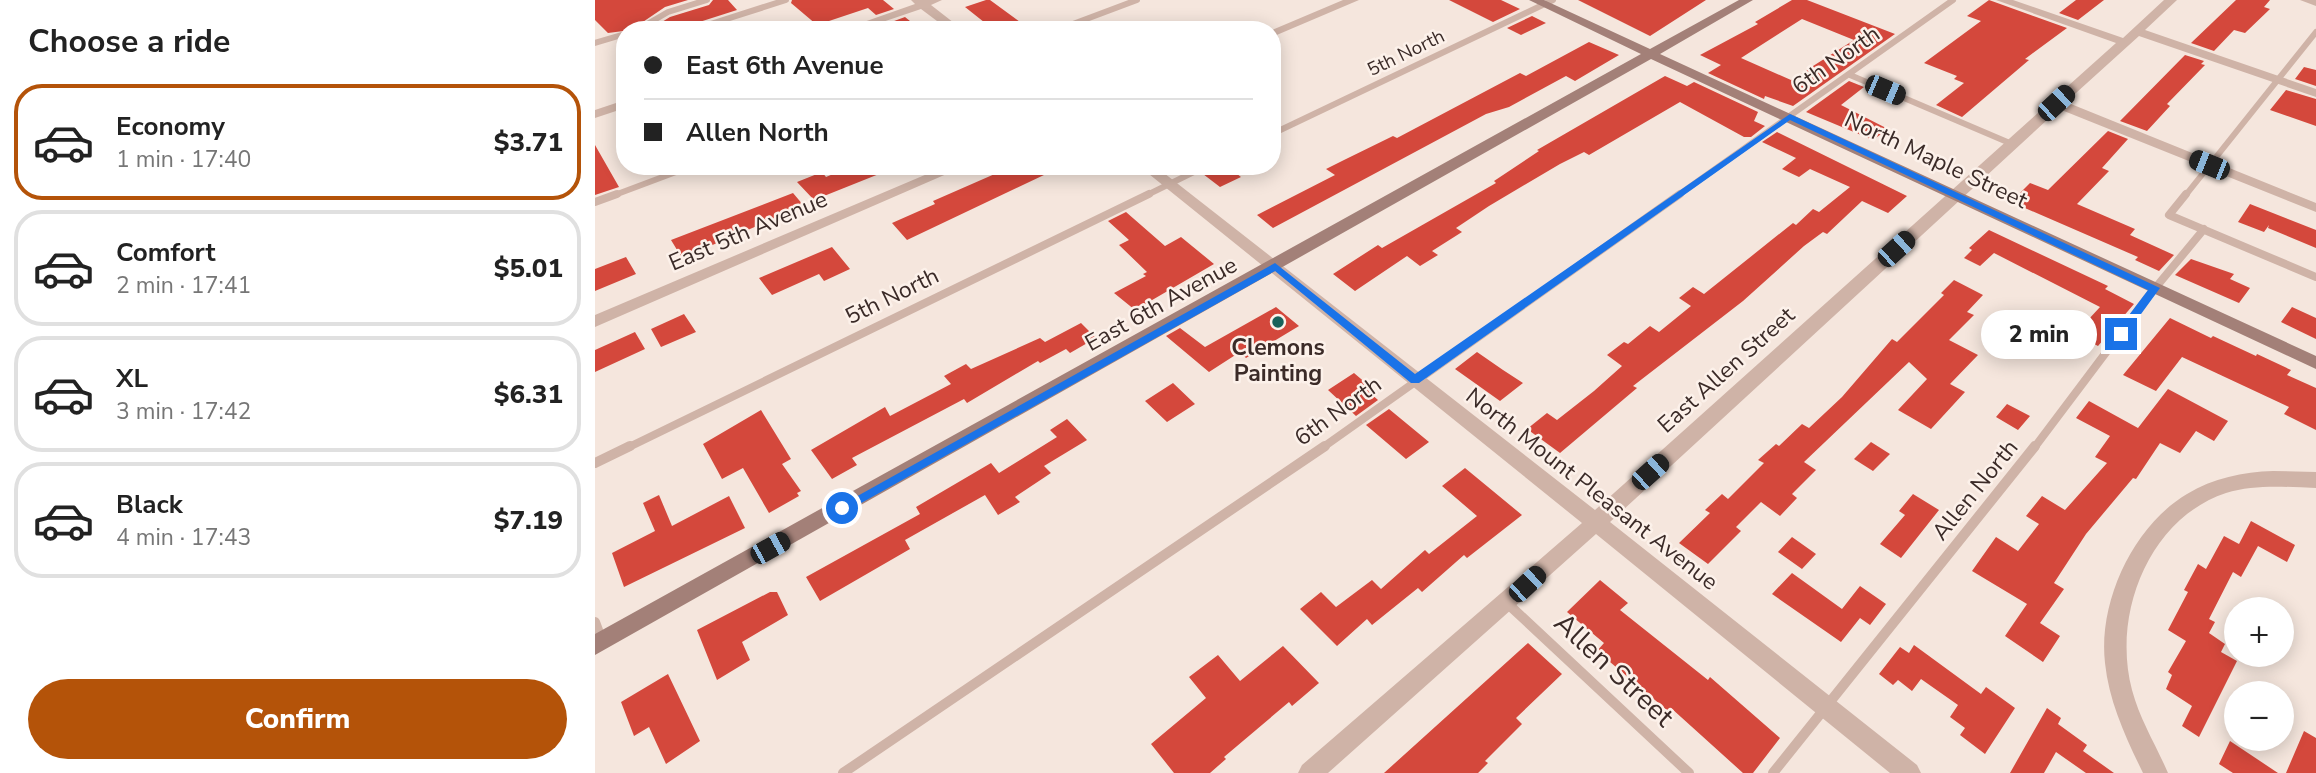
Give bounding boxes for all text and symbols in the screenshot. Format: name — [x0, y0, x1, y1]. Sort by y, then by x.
street label: 6th North — [1786, 18, 1886, 102]
text: Choose a ride — [28, 20, 230, 63]
street label: 5th North — [1363, 23, 1449, 83]
text: East 6th Avenue — [686, 48, 884, 83]
car — [1862, 72, 1909, 108]
car — [2034, 81, 2079, 125]
street label: North Maple Street — [1839, 104, 2033, 216]
text: Economy — [116, 109, 225, 144]
icon: car — [32, 111, 95, 174]
text: Allen North — [686, 115, 829, 150]
text: $3.71 — [494, 125, 563, 160]
text: 1 min · 17:40 — [116, 144, 251, 175]
car — [2186, 147, 2233, 183]
street label: East 5th Avenue — [664, 184, 832, 278]
car — [1874, 227, 1919, 271]
text: Comfort — [116, 235, 216, 270]
icon: car — [32, 237, 95, 300]
street label: East 6th Avenue — [1079, 249, 1243, 359]
text: $5.01 — [494, 251, 563, 286]
street label: 5th North — [840, 260, 944, 332]
text: 2 min · 17:41 — [116, 270, 251, 301]
street label: East Allen Street — [1651, 299, 1802, 440]
callout: 2 min — [1981, 310, 2097, 358]
marker: Clemons Painting — [1270, 314, 1286, 330]
route end — [2105, 318, 2137, 350]
text: 2 min — [2009, 319, 2069, 350]
place label: Clemons Painting — [1231, 332, 1325, 389]
text: XL — [116, 361, 148, 396]
icon: car — [32, 363, 95, 426]
street label: 6th North — [1288, 369, 1388, 453]
text: $6.31 — [494, 377, 563, 412]
street label: North Mount Pleasant Avenue — [1459, 381, 1725, 597]
text: 3 min · 17:42 — [116, 396, 251, 427]
street label: Allen North — [1925, 433, 2025, 547]
car — [1628, 450, 1673, 494]
text: Black — [116, 487, 183, 522]
icon: car — [32, 489, 95, 552]
route start — [826, 492, 858, 524]
text: $7.19 — [494, 503, 563, 538]
text: 4 min · 17:43 — [116, 522, 251, 553]
car — [747, 529, 794, 567]
car — [1505, 562, 1550, 606]
map controls — [2224, 597, 2294, 751]
button: + — [2224, 597, 2294, 667]
street label: Allen Street — [1546, 605, 1682, 736]
button: Confirm — [28, 679, 567, 759]
button: − — [2224, 681, 2294, 751]

